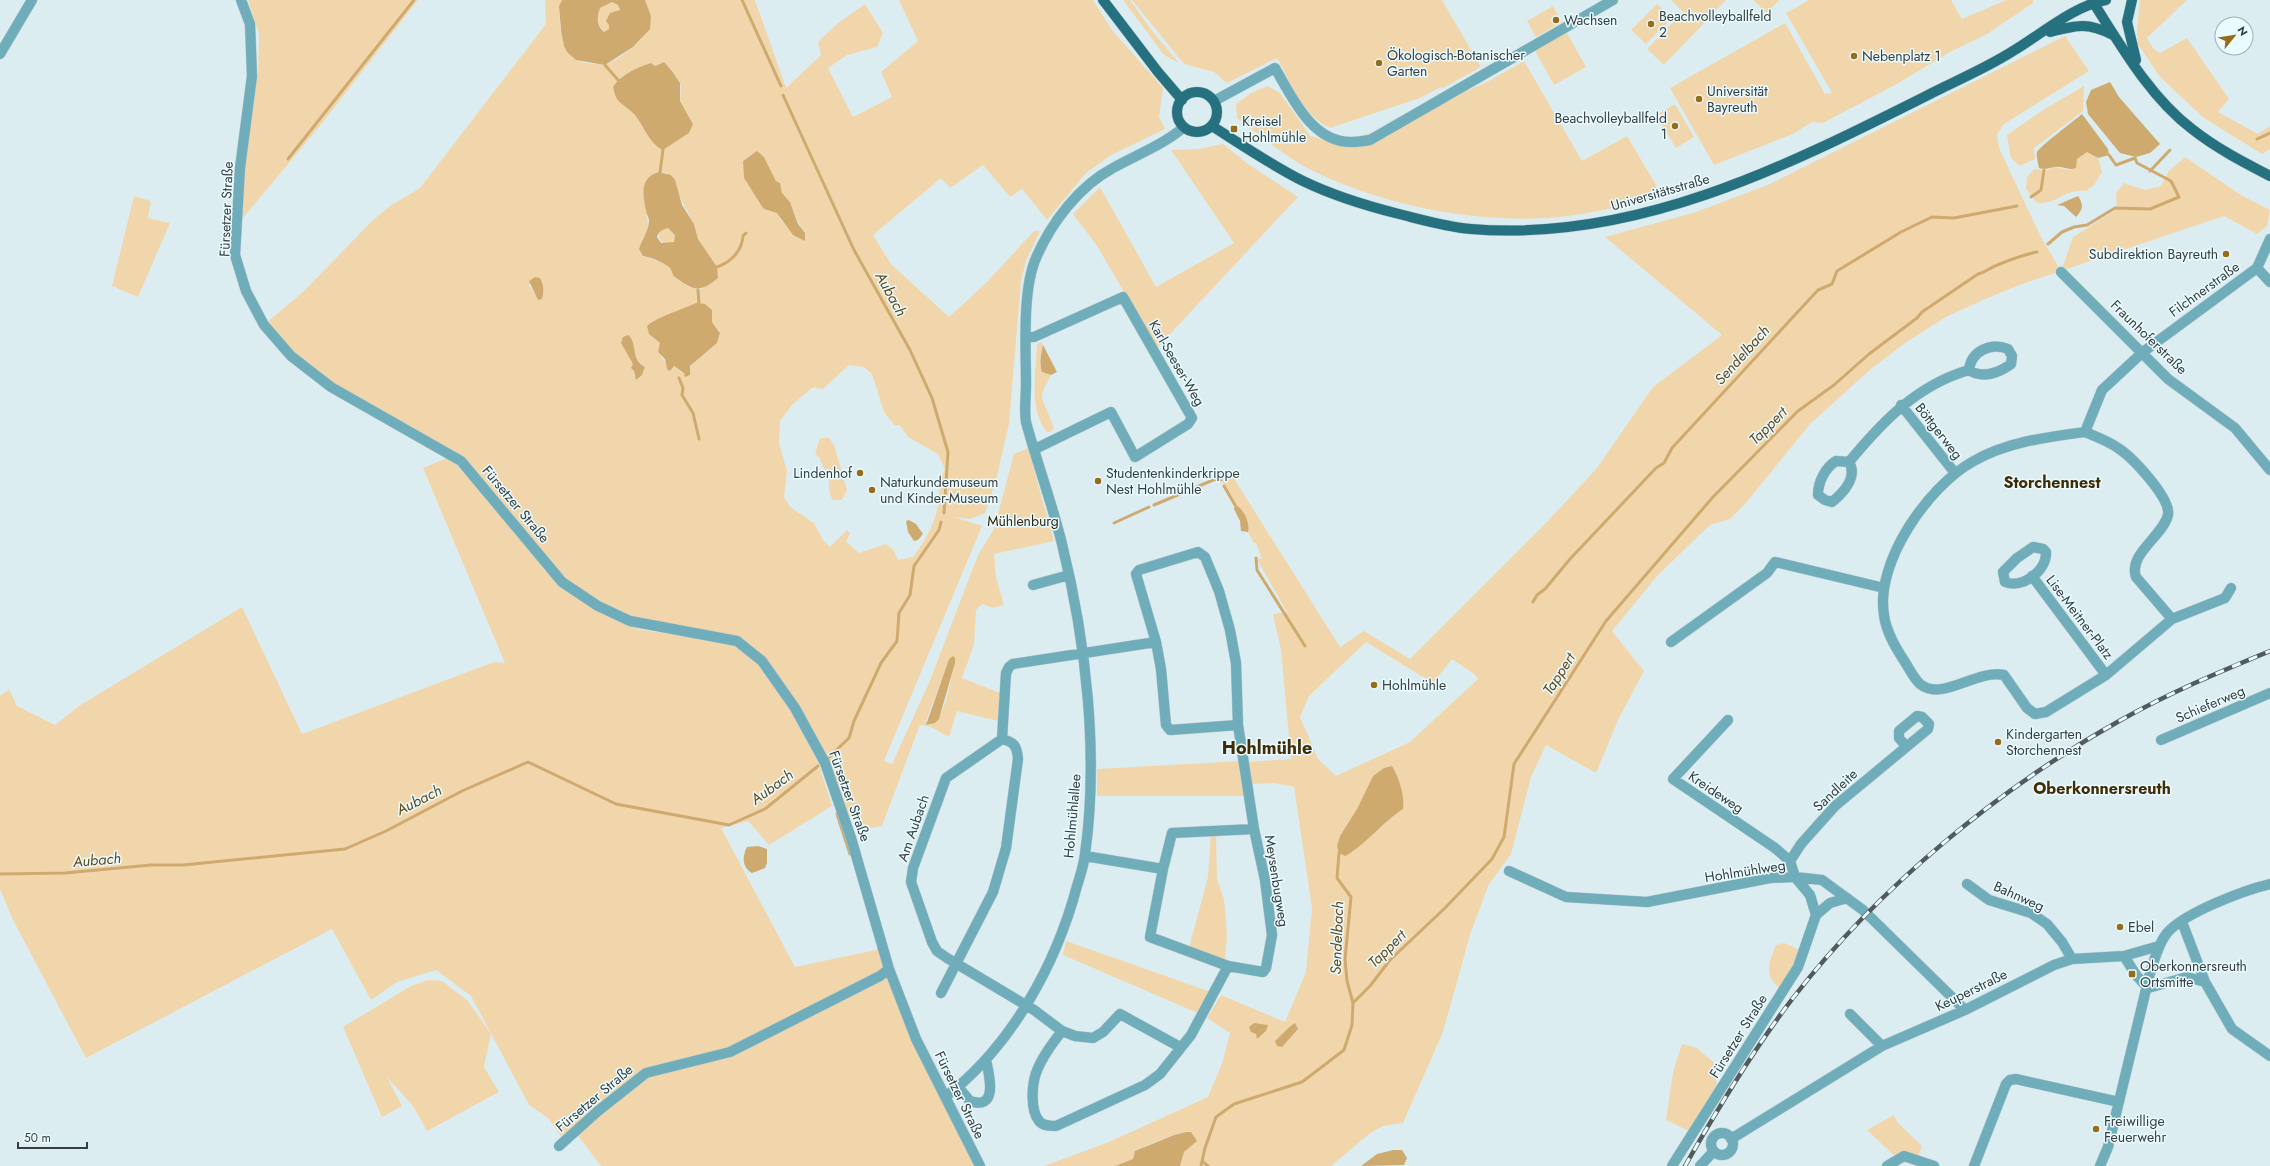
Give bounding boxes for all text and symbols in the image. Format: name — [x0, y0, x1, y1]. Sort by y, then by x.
place label: Beachvolleyballfeld 2 — [1659, 6, 1772, 42]
place label: Wachsen — [1564, 10, 1617, 30]
marker: Wachsen — [1551, 15, 1561, 25]
north arrow — [2214, 16, 2254, 56]
marker: Beachvolleyballfeld 2 — [1646, 19, 1656, 29]
text: N — [2234, 23, 2252, 39]
place label: Ökologisch-Botanischer Garten — [1387, 45, 1525, 81]
place label: Nebenplatz 1 — [1862, 46, 1941, 66]
marker: Nebenplatz 1 — [1849, 51, 1859, 61]
marker: Ökologisch-Botanischer Garten — [1374, 58, 1384, 68]
place label: Universität Bayreuth — [1707, 81, 1768, 117]
marker: Universität Bayreuth — [1694, 94, 1704, 104]
place label: Beachvolleyballfeld 1 — [1555, 108, 1667, 144]
place label: Kreisel Hohlmühle — [1242, 111, 1306, 147]
marker: Beachvolleyballfeld 1 — [1670, 121, 1680, 131]
marker: Kreisel Hohlmühle — [1229, 124, 1239, 134]
street label: Fürsetzer Straße — [214, 161, 238, 257]
street label: Universitätsstraße — [1608, 168, 1712, 216]
place label: Subdirektion Bayreuth — [2089, 244, 2218, 264]
marker: Subdirektion Bayreuth — [2221, 249, 2231, 259]
street label: Filchnerstraße — [2165, 257, 2243, 321]
water label: Aubach — [869, 267, 912, 320]
street label: Fraunhoferstraße — [2106, 295, 2192, 379]
street label: Karl-Seeser-Weg — [1144, 316, 1210, 410]
water label: Sendelbach — [1709, 320, 1775, 390]
street label: Böttgerweg — [1910, 398, 1968, 464]
water label: Tappert — [1744, 401, 1793, 450]
street label: Fürsetzer Straße — [478, 461, 554, 547]
place label: Lindenhof — [793, 463, 853, 483]
place label: Studentenkinderkrippe Nest Hohlmühle — [1106, 463, 1240, 499]
marker: Lindenhof — [855, 468, 865, 478]
district label: Storchennest — [2004, 471, 2101, 494]
place label: Naturkundemuseum und Kinder-Museum — [880, 472, 999, 508]
marker: Studentenkinderkrippe Nest Hohlmühle — [1093, 476, 1103, 486]
marker: Naturkundemuseum und Kinder-Museum — [867, 485, 877, 495]
park label: Mühlenburg — [987, 511, 1059, 531]
street label: Lise-Meitner-Platz — [2042, 571, 2119, 664]
water label: Tappert — [1537, 647, 1582, 699]
place label: Hohlmühle — [1382, 675, 1446, 695]
marker: Hohlmühle — [1369, 680, 1379, 690]
street label: Schieferweg — [2172, 680, 2248, 728]
place label: Kindergarten Storchennest — [2006, 724, 2082, 760]
district label: Hohlmühle — [1222, 735, 1312, 761]
marker: Kindergarten Storchennest — [1993, 737, 2003, 747]
street label: Fürsetzer Straße — [824, 748, 876, 844]
water label: Aubach — [745, 764, 798, 811]
street label: Sandleite — [1808, 764, 1862, 816]
street label: Kreideweg — [1684, 766, 1748, 818]
street label: Hohlmühlallee — [1058, 773, 1086, 859]
district label: Oberkonnersreuth — [2033, 777, 2171, 800]
water label: Aubach — [392, 779, 445, 821]
street label: Am Aubach — [892, 792, 934, 864]
street label: Meysenbugweg — [1260, 834, 1294, 928]
water label: Aubach — [71, 847, 122, 873]
street label: Hohlmühlweg — [1703, 855, 1787, 887]
street label: Bahnweg — [1990, 876, 2048, 916]
water label: Sendelbach — [1325, 901, 1349, 975]
place label: Ebel — [2128, 917, 2154, 937]
marker: Ebel — [2115, 922, 2125, 932]
water label: Tappert — [1363, 924, 1412, 973]
place label: Oberkonnersreuth Ortsmitte — [2140, 956, 2247, 992]
street label: Keuperstraße — [1932, 964, 2010, 1016]
marker: Oberkonnersreuth Ortsmitte — [2127, 969, 2137, 979]
street label: Fürsetzer Straße — [1704, 990, 1772, 1082]
street label: Fürsetzer Straße — [930, 1048, 990, 1142]
street label: Fürsetzer Straße — [551, 1060, 637, 1136]
place label: Freiwillige Feuerwehr — [2104, 1111, 2166, 1147]
scale bar — [18, 1124, 87, 1150]
marker: Freiwillige Feuerwehr — [2091, 1124, 2101, 1134]
text: 50 m — [24, 1129, 51, 1147]

